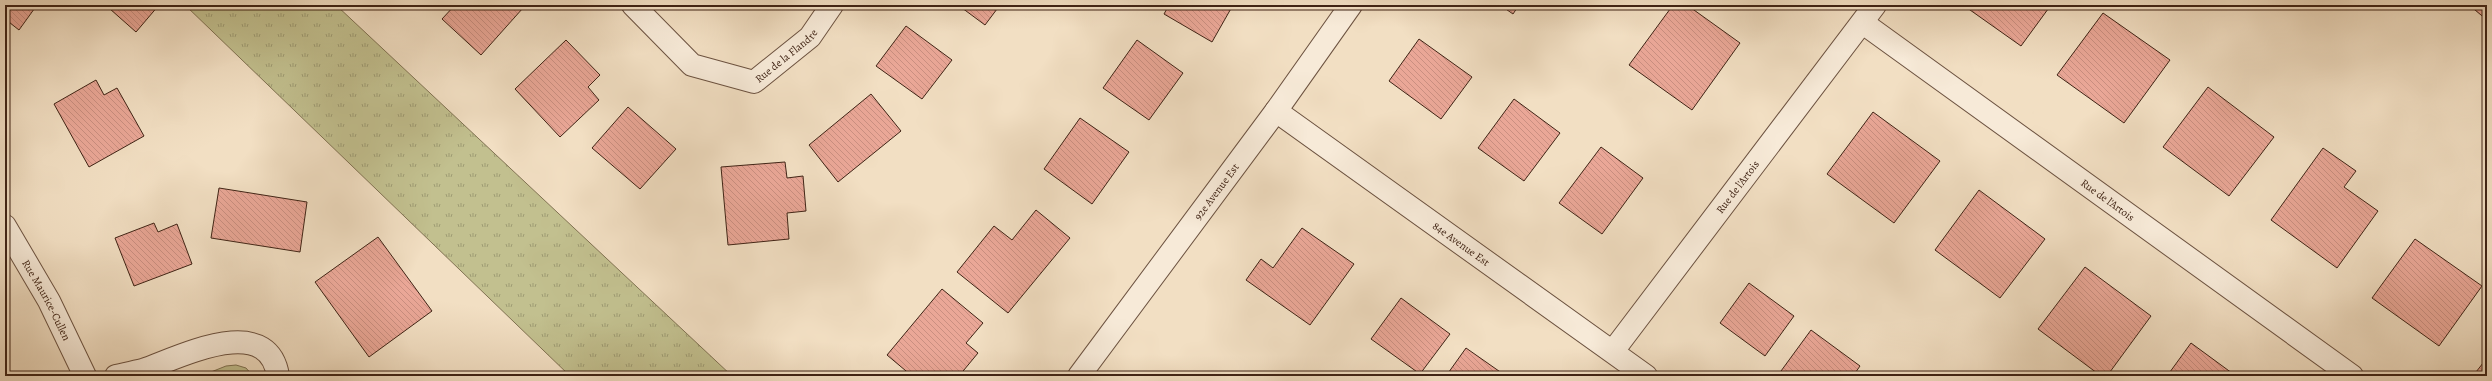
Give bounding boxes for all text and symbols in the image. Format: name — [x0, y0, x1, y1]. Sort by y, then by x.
street label: Rue de la Flandre — [752, 26, 821, 86]
street label: Rue de l'Artois — [1712, 157, 1762, 216]
street label: 92e Avenue Est — [1190, 160, 1242, 223]
street label: Rue de l'Artois — [2078, 175, 2138, 224]
street label: 84e Avenue Est — [1430, 218, 1493, 270]
street label: Rue Maurice-Cullen — [19, 257, 74, 343]

